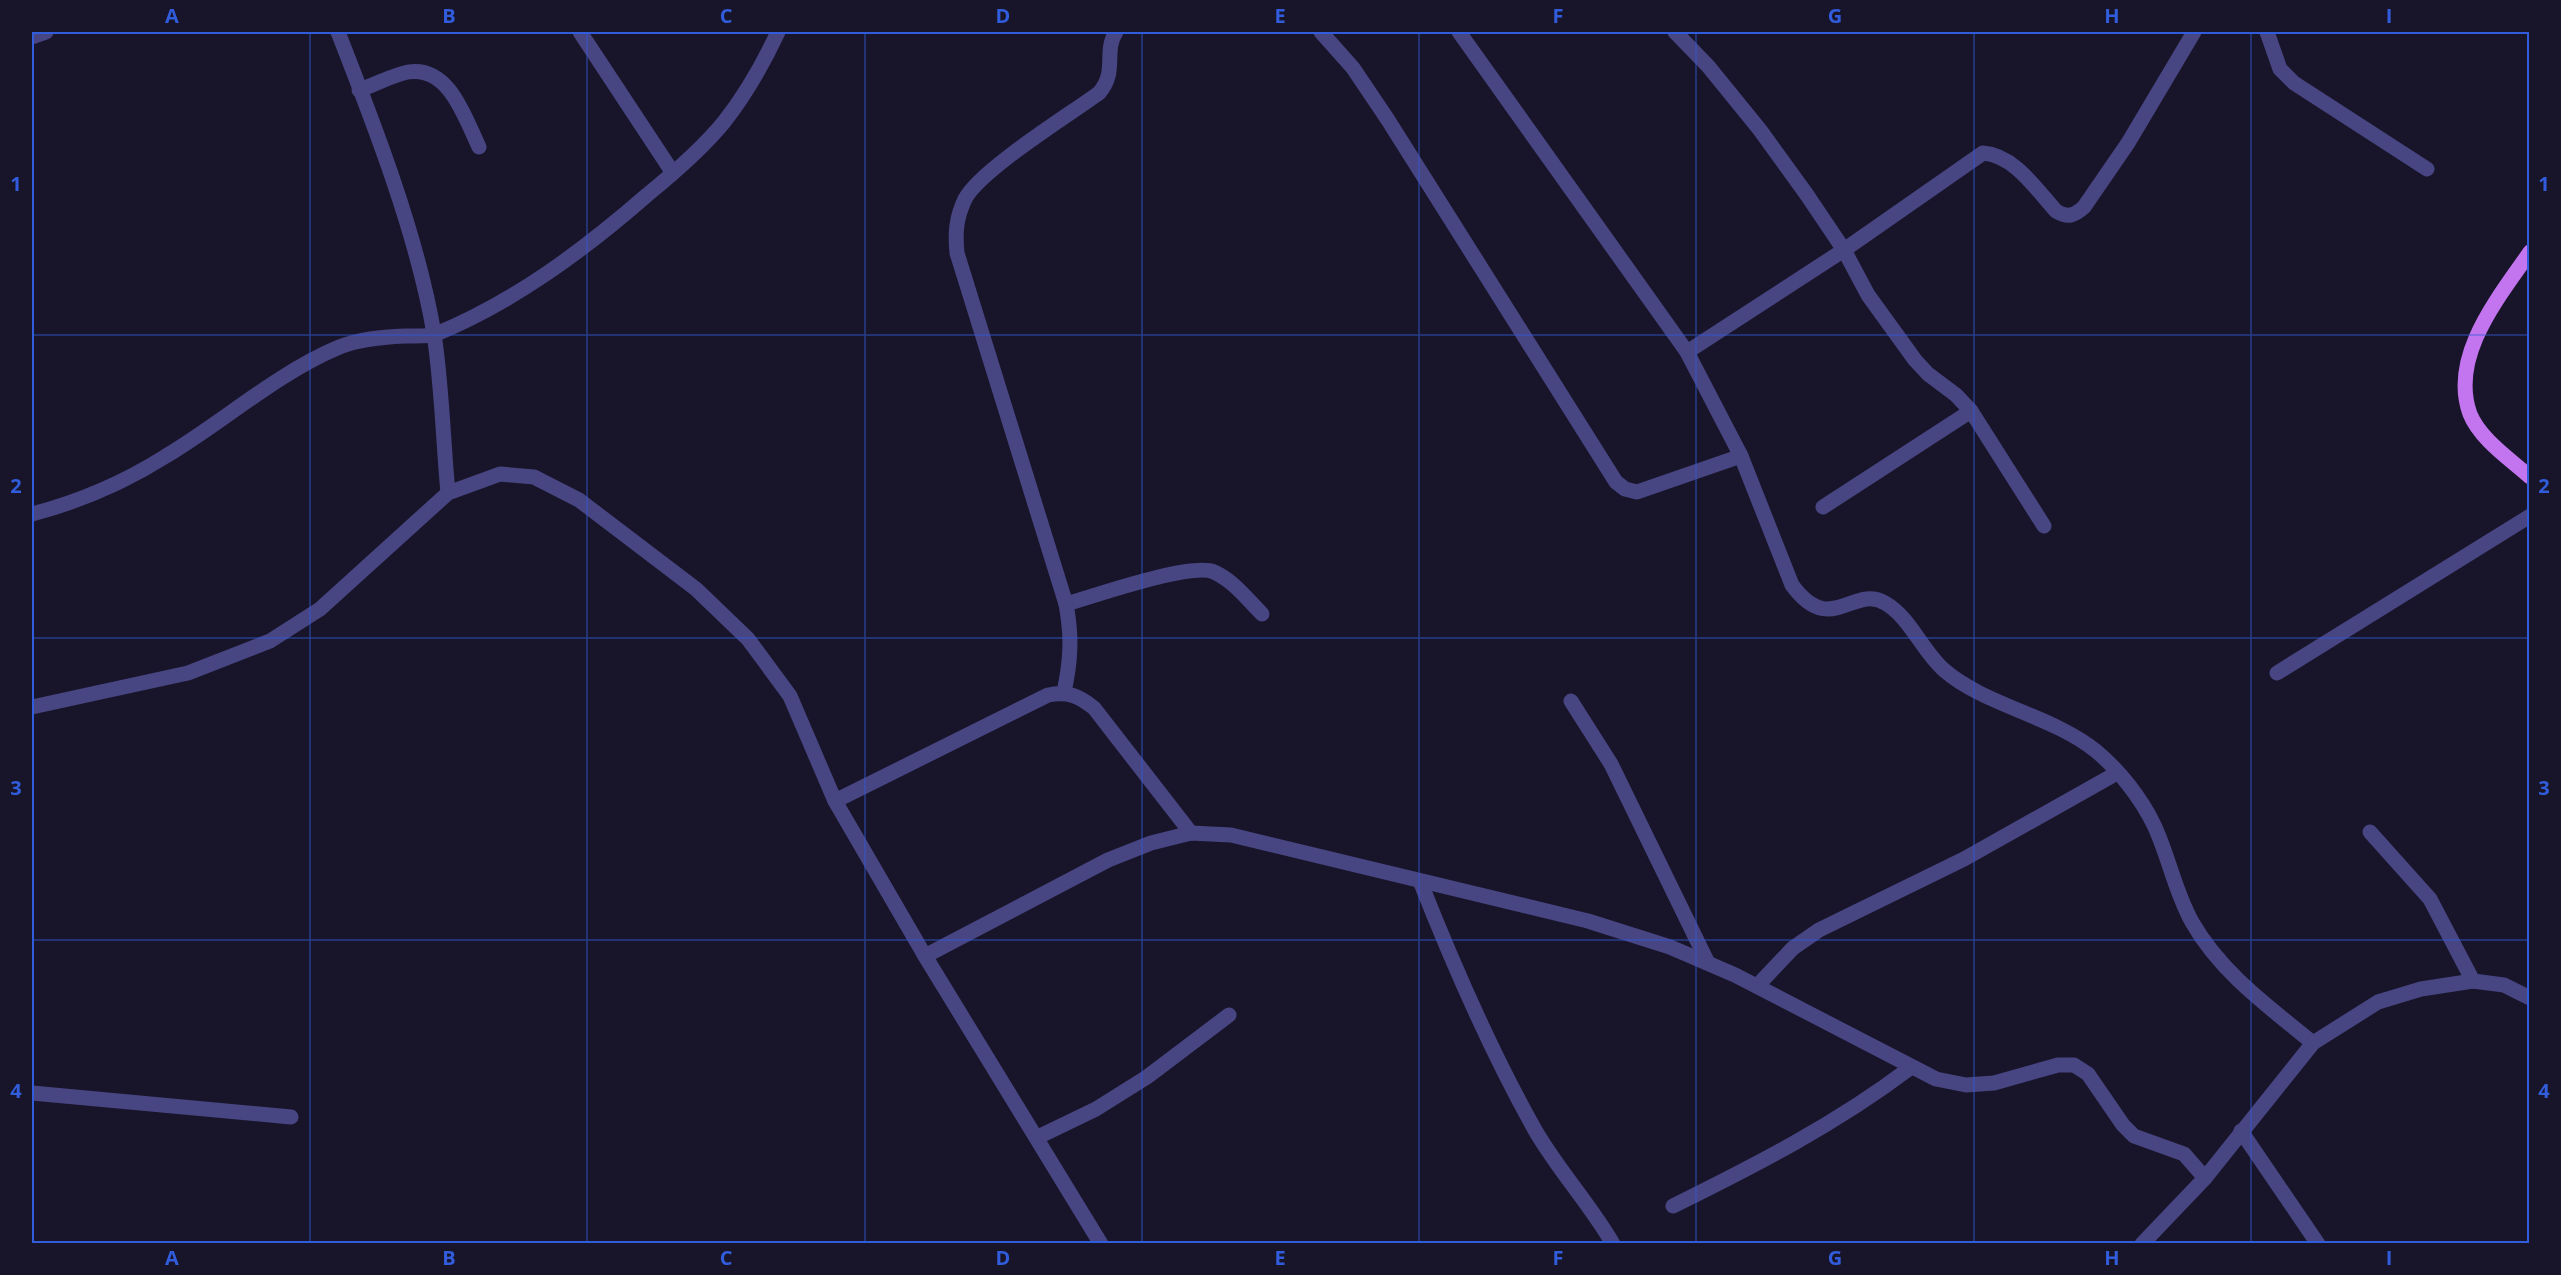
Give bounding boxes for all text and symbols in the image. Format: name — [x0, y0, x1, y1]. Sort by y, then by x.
text: A — [165, 2, 179, 29]
text: B — [442, 2, 456, 29]
text: C — [720, 2, 733, 29]
text: D — [996, 2, 1010, 29]
text: E — [1274, 2, 1286, 29]
text: F — [1553, 2, 1563, 29]
text: G — [1828, 2, 1842, 29]
text: H — [2104, 2, 2120, 29]
text: I — [2386, 2, 2392, 29]
text: 1 — [10, 170, 22, 197]
text: 1 — [2538, 170, 2550, 197]
text: 2 — [10, 472, 22, 499]
text: 2 — [2538, 472, 2550, 499]
text: 3 — [10, 774, 22, 801]
text: 3 — [2538, 774, 2550, 801]
text: 4 — [10, 1077, 22, 1104]
text: 4 — [2538, 1077, 2550, 1104]
text: A — [165, 1244, 179, 1271]
text: B — [442, 1244, 456, 1271]
text: C — [720, 1244, 733, 1271]
text: D — [996, 1244, 1010, 1271]
text: E — [1274, 1244, 1286, 1271]
text: F — [1553, 1244, 1563, 1271]
text: G — [1828, 1244, 1842, 1271]
text: H — [2104, 1244, 2120, 1271]
text: I — [2386, 1244, 2392, 1271]

